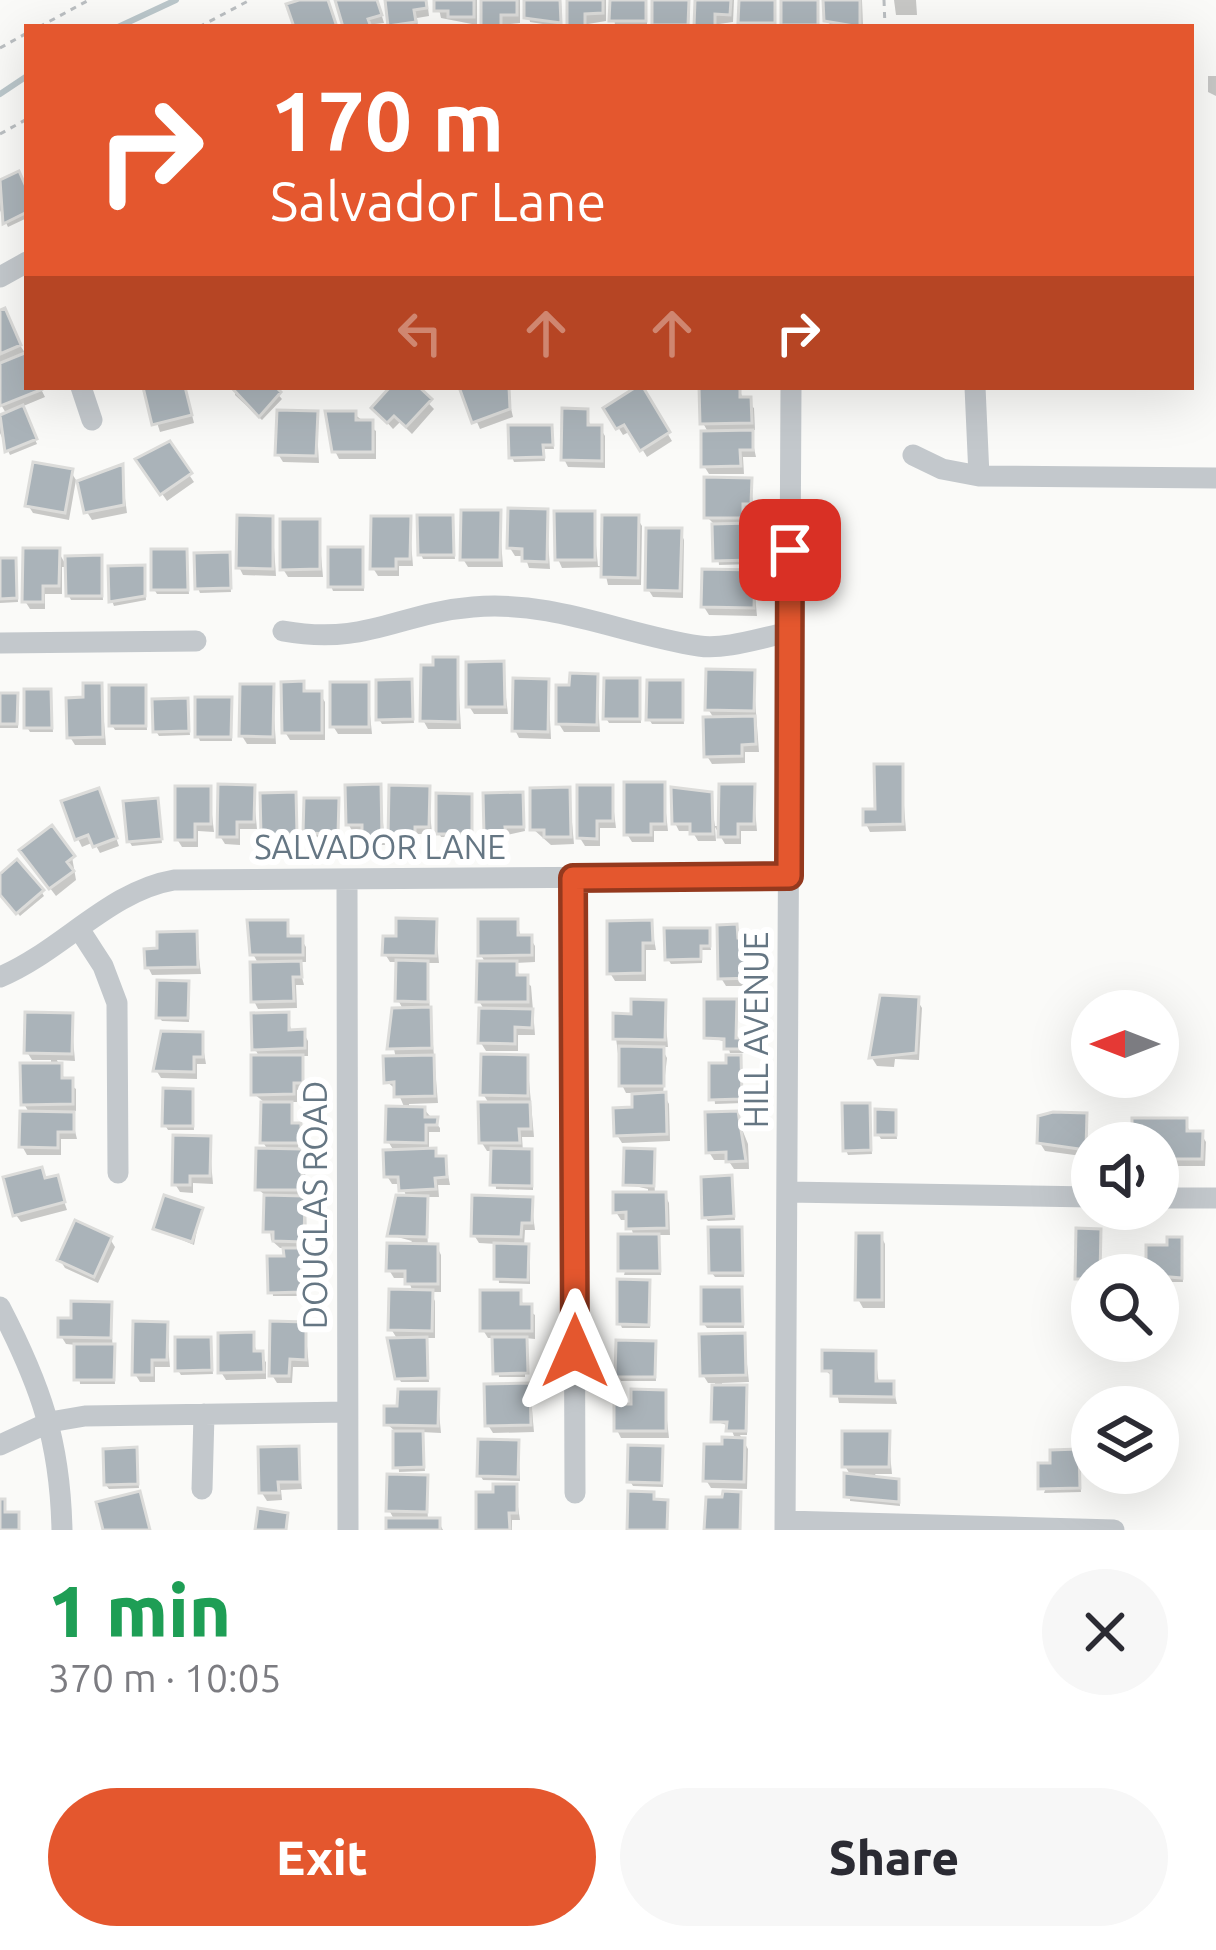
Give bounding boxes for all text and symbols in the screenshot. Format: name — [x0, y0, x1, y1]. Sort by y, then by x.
icon: right — [72, 72, 228, 228]
text: 170 m — [270, 73, 504, 167]
text: Salvador Lane — [270, 171, 606, 231]
icon: left — [387, 300, 453, 366]
icon: ahead — [513, 300, 579, 366]
icon: ahead — [639, 300, 705, 366]
icon: right — [765, 300, 831, 366]
pin — [739, 499, 841, 601]
icon: arrive — [757, 517, 823, 583]
street label: SALVADOR LANE — [254, 828, 506, 865]
street label: HILL AVENUE — [737, 932, 774, 1128]
north arrow — [1071, 990, 1179, 1098]
map controls — [1071, 990, 1179, 1494]
street label: DOUGLAS ROAD — [296, 1081, 333, 1329]
button: sound — [1071, 1122, 1179, 1230]
button: search — [1071, 1254, 1179, 1362]
position arrow — [512, 1288, 638, 1414]
button: layers — [1071, 1386, 1179, 1494]
button: close — [1042, 1569, 1168, 1695]
text: 1 min — [48, 1570, 231, 1651]
text: 370 m · 10:05 — [48, 1656, 282, 1699]
button: Exit — [48, 1788, 596, 1926]
button: Share — [620, 1788, 1168, 1926]

